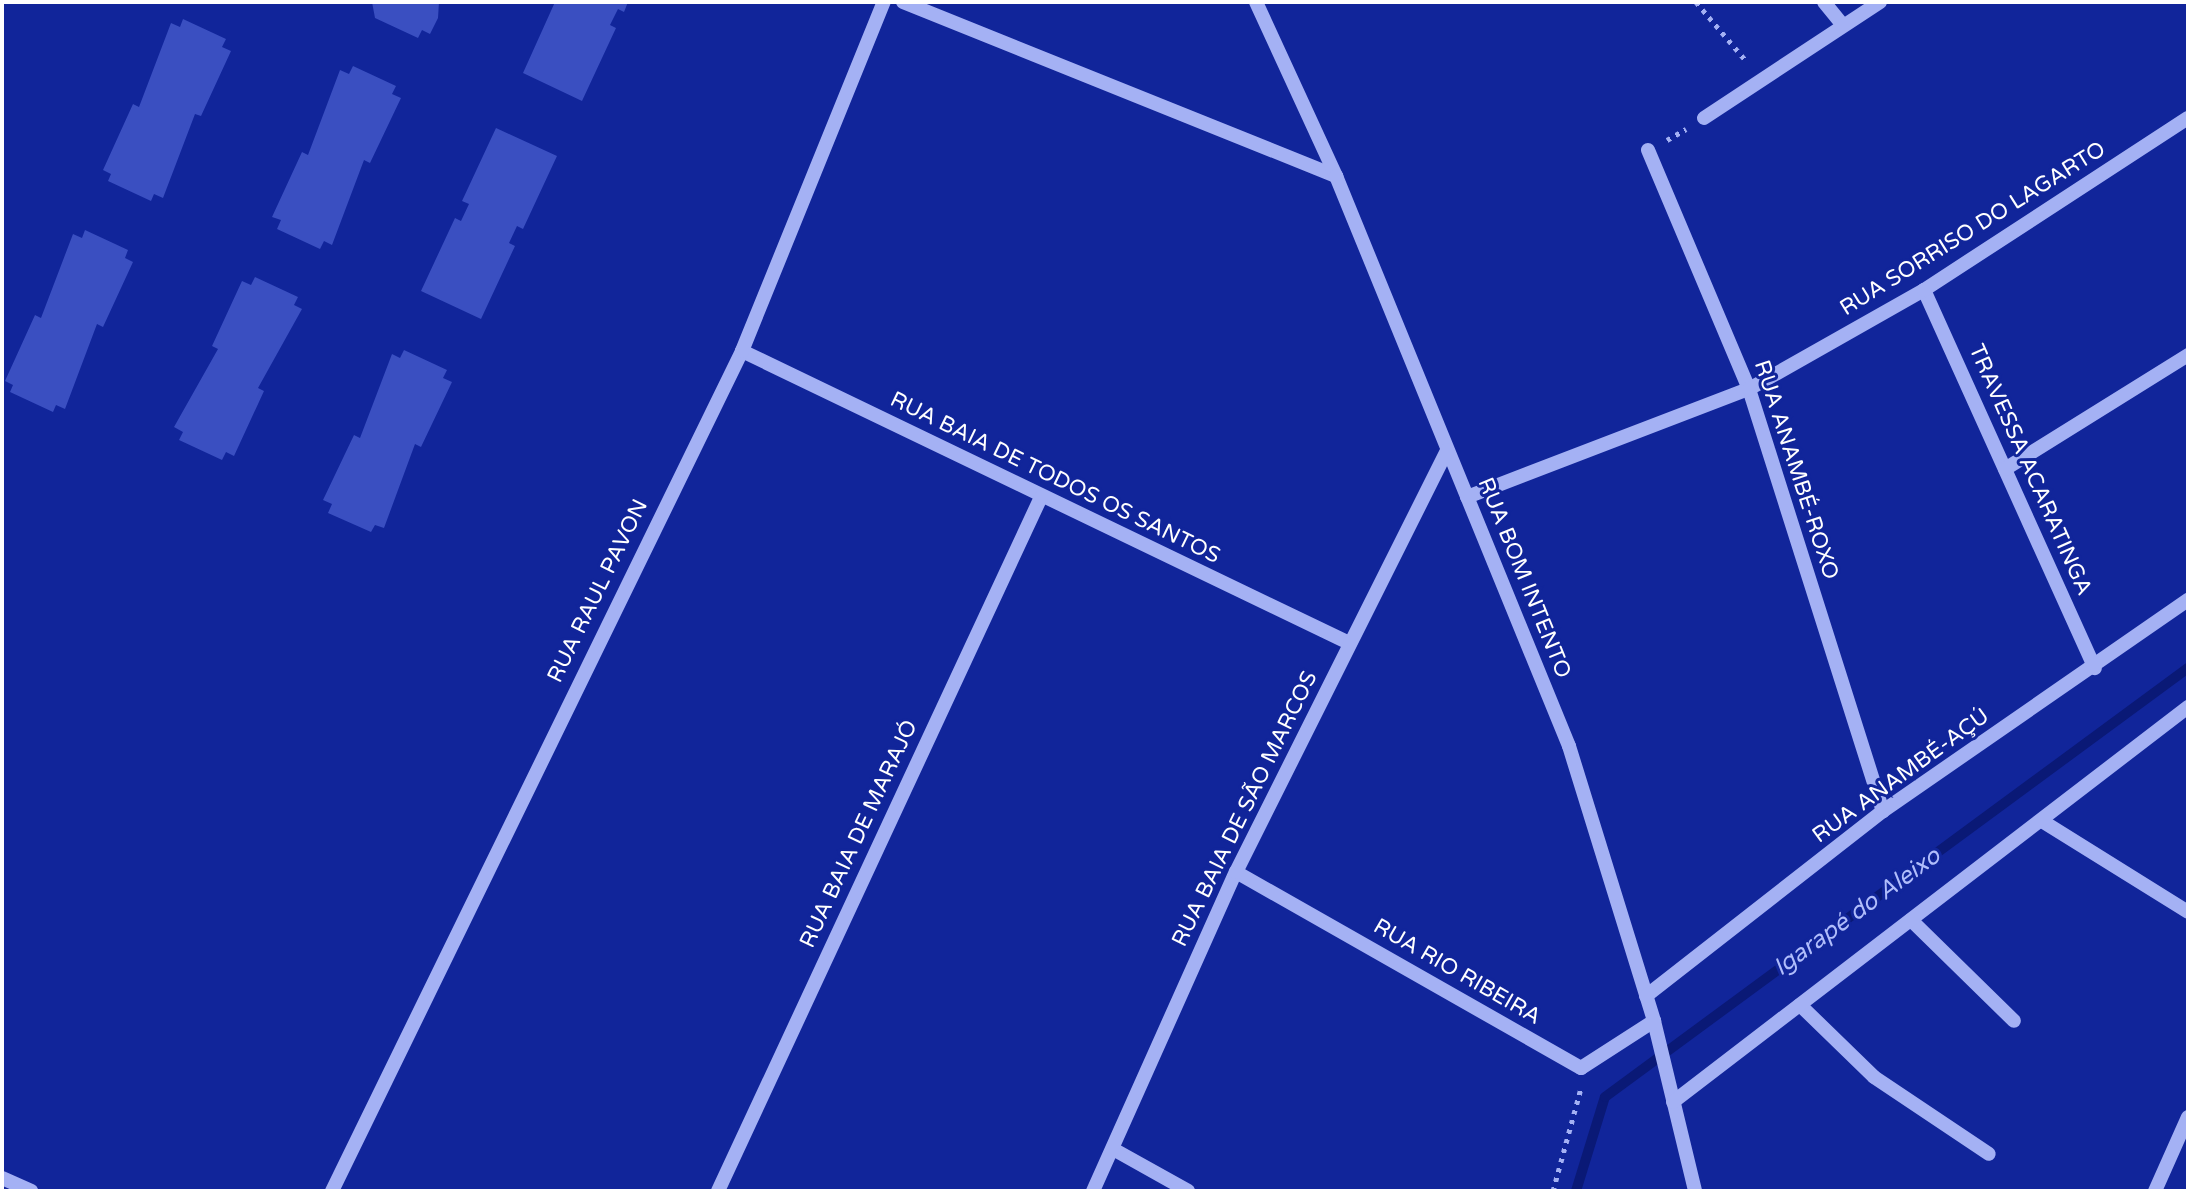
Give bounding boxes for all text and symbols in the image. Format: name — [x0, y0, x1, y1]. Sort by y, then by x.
street label: RUA SORRISO DO LAGARTO — [1835, 136, 2111, 322]
street label: TRAVESSA ACARATINGA — [1963, 340, 2097, 600]
street label: RUA ANAMBÉ-ROXO — [1748, 357, 1844, 583]
street label: RUA BAIA DE TODOS OS SANTOS — [886, 386, 1224, 570]
street label: RUA BOM INTENTO — [1472, 474, 1576, 682]
street label: RUA RAUL PAVON — [542, 495, 654, 687]
street label: RUA BAIA DE SÃO MARCOS — [1167, 667, 1323, 951]
street label: RUA ANAMBÉ-AÇÚ — [1808, 703, 1994, 849]
street label: RUA BAIA DE MARAJÓ — [795, 716, 923, 952]
water label: Igarapé do Aleixo — [1768, 842, 1946, 982]
street label: RUA RIO RIBEIRA — [1369, 913, 1545, 1031]

